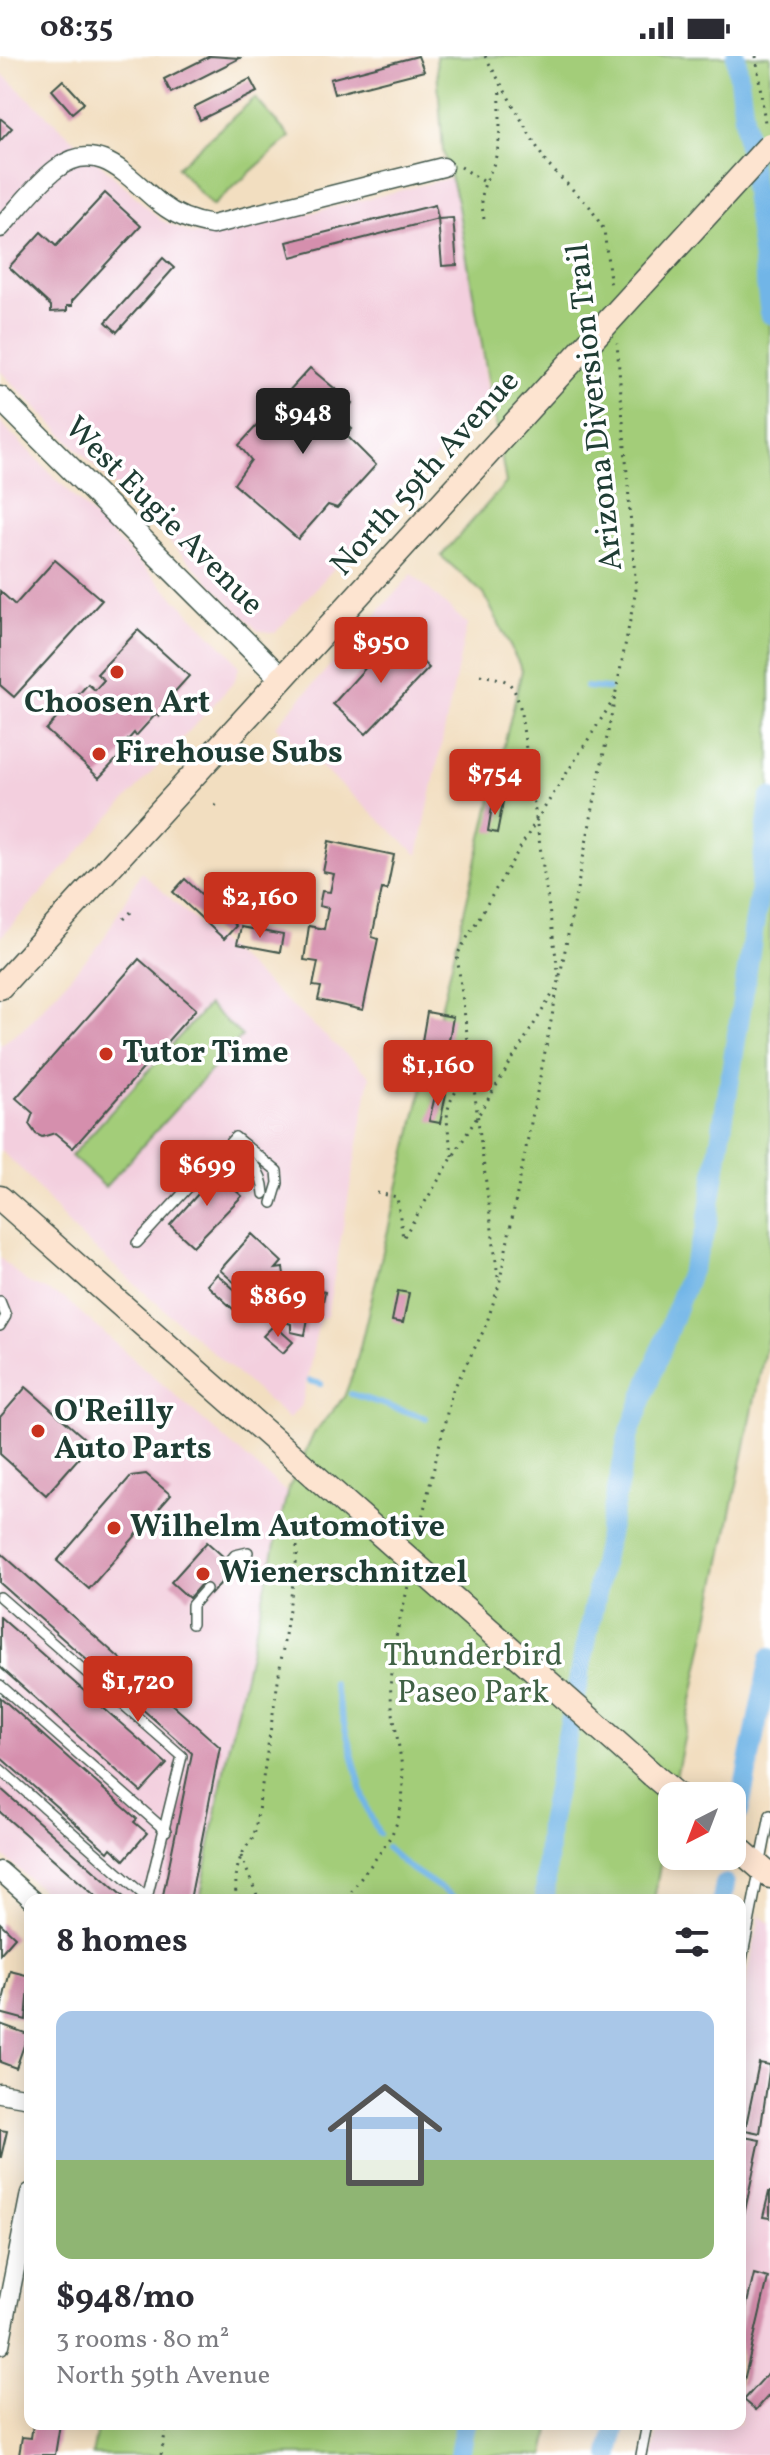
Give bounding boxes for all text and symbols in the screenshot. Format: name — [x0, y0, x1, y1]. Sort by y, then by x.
text: 08:35 — [40, 7, 113, 49]
street label: Arizona Diversion Trail — [557, 241, 635, 573]
street label: North 59th Avenue — [321, 361, 531, 587]
pin: $948 — [256, 388, 350, 456]
text: $948 — [274, 396, 332, 432]
street label: West Eugie Avenue — [54, 408, 272, 626]
pin: $950 — [334, 617, 428, 685]
text: $950 — [352, 625, 410, 661]
marker: Choosen Art — [108, 663, 126, 681]
place label: Choosen Art — [24, 682, 210, 726]
place label: Firehouse Subs — [115, 732, 343, 776]
marker: Firehouse Subs — [90, 745, 108, 763]
pin: $754 — [448, 749, 542, 817]
text: $754 — [467, 757, 523, 793]
pin: $2,160 — [195, 872, 325, 940]
text: $2,160 — [222, 880, 298, 916]
place label: Tutor Time — [122, 1032, 289, 1076]
pin: $1,160 — [373, 1040, 503, 1108]
marker: Tutor Time — [97, 1045, 115, 1063]
text: $1,160 — [401, 1048, 475, 1084]
pin: $699 — [160, 1140, 254, 1208]
text: $699 — [178, 1148, 236, 1184]
pin: $869 — [231, 1271, 325, 1339]
text: $869 — [249, 1279, 307, 1315]
place label: O'Reilly Auto Parts — [54, 1391, 212, 1472]
marker: O'Reilly Auto Parts — [29, 1422, 47, 1440]
place label: Wilhelm Automotive — [130, 1506, 445, 1550]
marker: Wilhelm Automotive — [105, 1519, 123, 1537]
place label: Wienerschnitzel — [219, 1552, 467, 1596]
marker: Wienerschnitzel — [194, 1565, 212, 1583]
park label: Thunderbird Paseo Park — [383, 1635, 563, 1716]
pin: $1,720 — [73, 1656, 203, 1724]
text: $1,720 — [101, 1664, 175, 1700]
north arrow — [658, 1782, 746, 1870]
map controls — [658, 1782, 746, 1870]
text: 8 homes — [56, 1919, 188, 1966]
icon: filters — [670, 1920, 714, 1964]
icon: home — [313, 2063, 457, 2207]
text: $948/mo — [56, 2275, 195, 2322]
text: 3 rooms · 80 m² — [56, 2322, 229, 2358]
text: North 59th Avenue — [56, 2358, 270, 2394]

